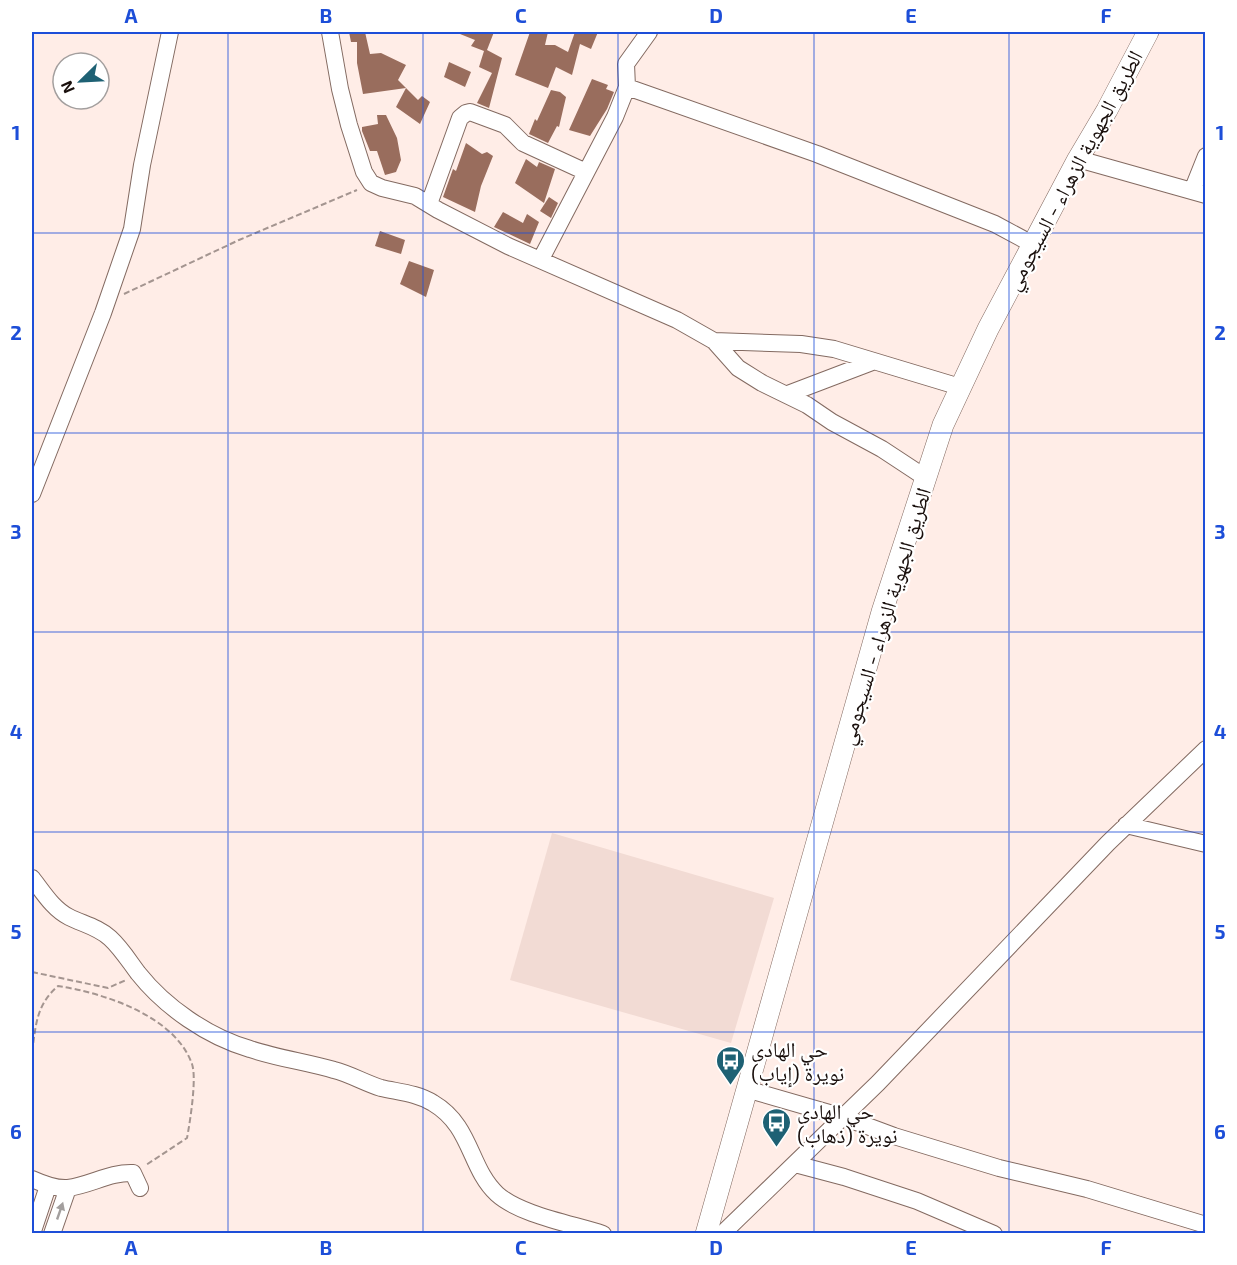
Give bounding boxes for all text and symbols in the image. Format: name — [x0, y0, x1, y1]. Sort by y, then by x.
text: A — [124, 3, 138, 27]
text: B — [320, 3, 332, 27]
text: C — [515, 3, 527, 27]
text: D — [709, 3, 723, 27]
text: E — [905, 3, 917, 27]
text: F — [1100, 3, 1112, 27]
street label: الطريق الجهوية الزهراء - السيجومي — [999, 46, 1152, 297]
north arrow — [51, 51, 111, 111]
text: N — [56, 78, 78, 96]
text: 1 — [12, 120, 20, 144]
text: 1 — [1216, 120, 1224, 144]
text: 2 — [10, 320, 22, 344]
text: 2 — [1214, 320, 1226, 344]
street label: الطريق الجهوية الزهراء - السيجومي — [833, 484, 940, 749]
text: 3 — [10, 519, 22, 543]
text: 3 — [1214, 519, 1226, 543]
text: 4 — [10, 719, 23, 743]
text: 4 — [1214, 719, 1227, 743]
text: 5 — [10, 919, 22, 943]
text: 5 — [1214, 919, 1226, 943]
place label: حي الهادي نويرة (إياب) — [751, 1036, 844, 1088]
bus stop icon: حي الهادي نويرة (إياب) — [714, 1044, 746, 1086]
place label: حي الهادي نويرة (ذهاب) — [797, 1098, 898, 1147]
bus stop icon: حي الهادي نويرة (ذهاب) — [760, 1106, 792, 1148]
text: 6 — [10, 1119, 22, 1143]
text: 6 — [1214, 1119, 1226, 1143]
one-way arrow — [55, 1202, 65, 1220]
text: A — [124, 1235, 138, 1259]
text: B — [320, 1235, 332, 1259]
text: C — [515, 1235, 527, 1259]
text: D — [709, 1235, 723, 1259]
text: E — [905, 1235, 917, 1259]
text: F — [1100, 1235, 1112, 1259]

